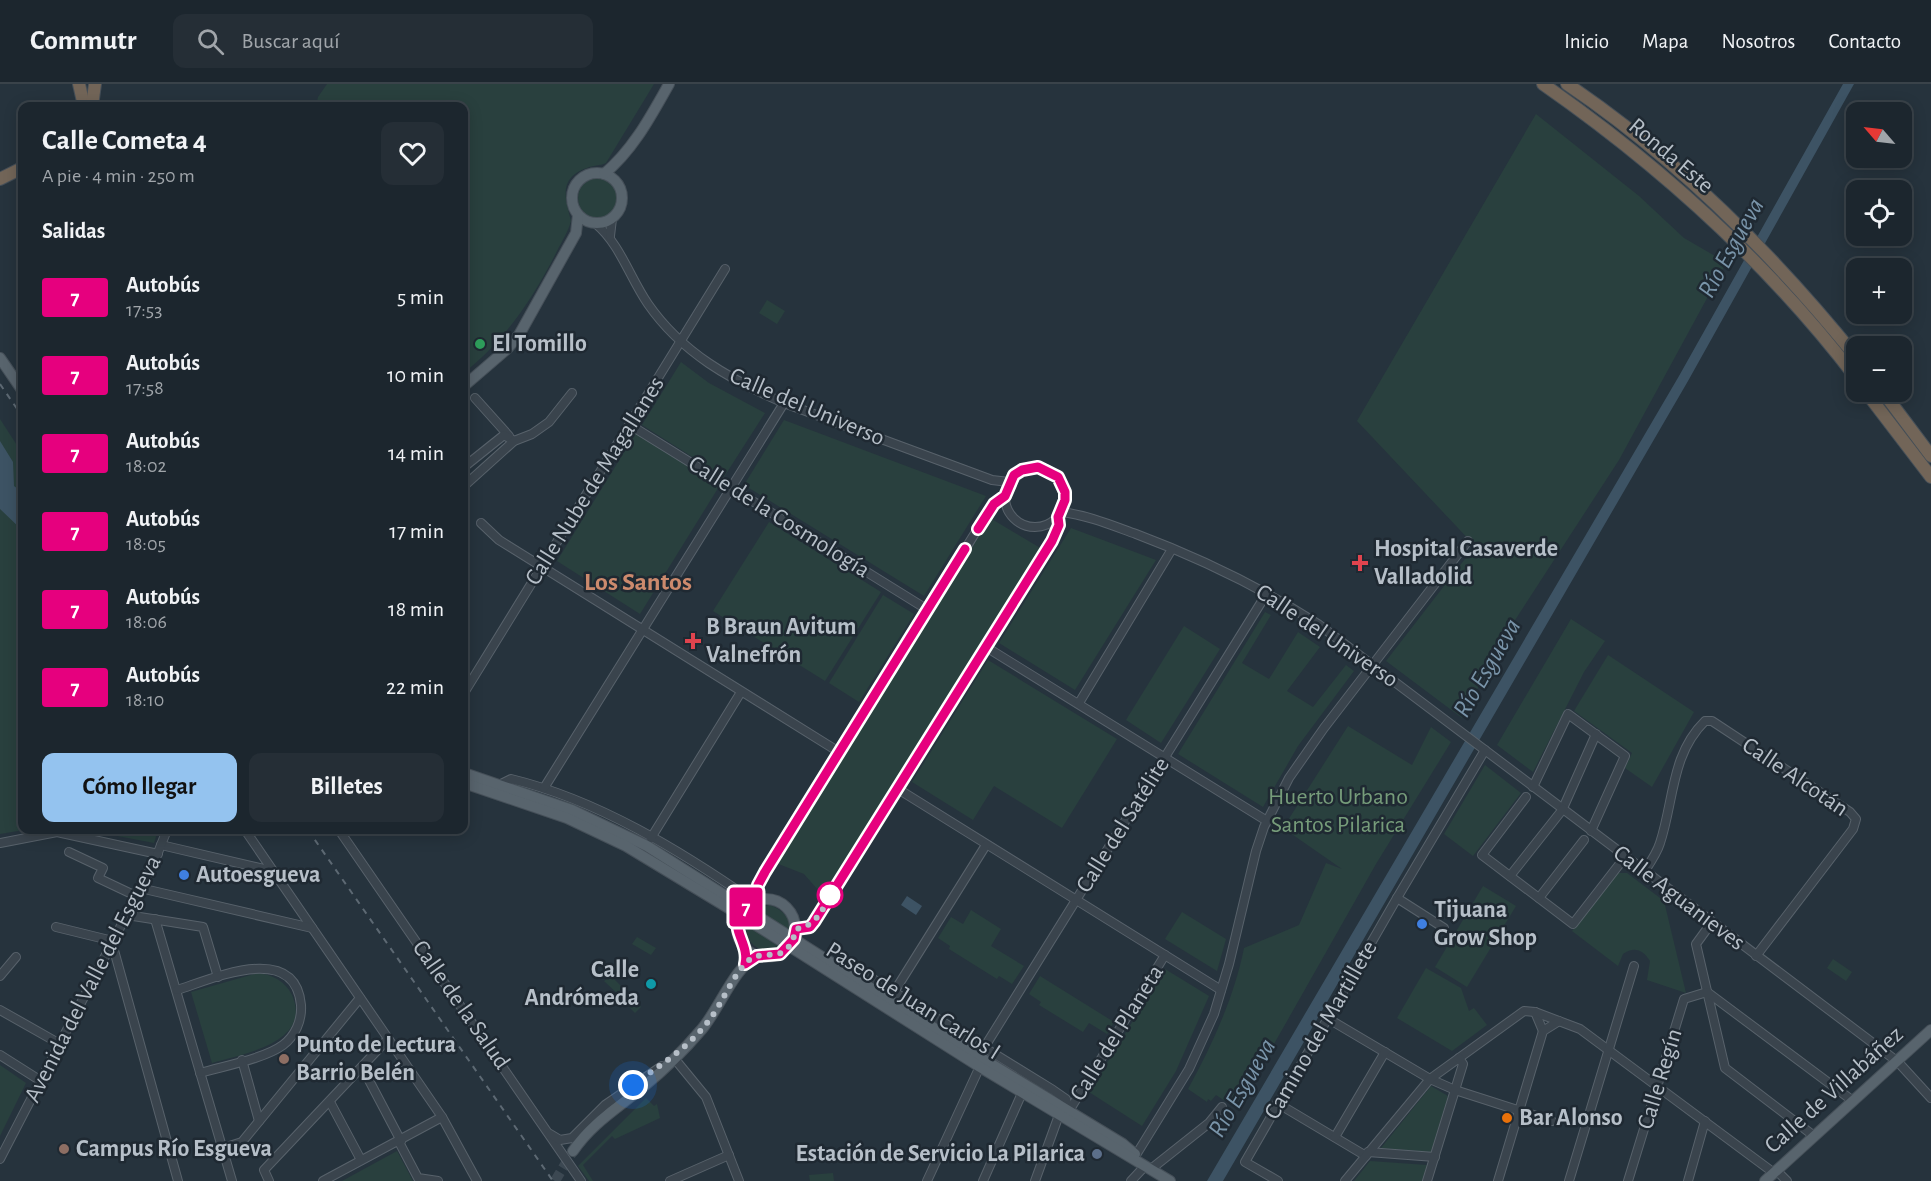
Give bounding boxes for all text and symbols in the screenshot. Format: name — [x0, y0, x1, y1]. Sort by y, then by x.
search box — [173, 14, 593, 68]
icon: search — [194, 25, 227, 58]
text: Commutr — [30, 27, 137, 55]
text: Buscar aquí — [242, 30, 340, 52]
text: Inicio — [1564, 31, 1609, 52]
text: Mapa — [1642, 31, 1689, 52]
text: Nosotros — [1722, 31, 1795, 52]
text: Contacto — [1828, 31, 1901, 52]
north arrow — [1846, 102, 1912, 168]
map controls — [1846, 102, 1912, 402]
street label: Ronda Este — [1624, 114, 1718, 198]
button: heart — [381, 122, 444, 185]
text: Calle Cometa 4 — [42, 127, 207, 155]
text: A pie · 4 min · 250 m — [42, 166, 195, 186]
button: locate — [1846, 180, 1912, 246]
water label: Río Esgueva — [1693, 194, 1769, 302]
text: Salidas — [42, 220, 105, 242]
button: + — [1846, 258, 1912, 324]
text: Autobús — [126, 274, 200, 296]
text: 5 min — [397, 286, 444, 308]
text: 7 — [70, 287, 80, 308]
text: 17:53 — [126, 300, 162, 320]
place label: El Tomillo — [492, 332, 587, 356]
button: − — [1846, 336, 1912, 402]
marker: El Tomillo — [473, 337, 487, 351]
text: Autobús — [126, 352, 200, 374]
text: 10 min — [387, 364, 444, 386]
street label: Calle del Universo — [726, 364, 888, 450]
text: 7 — [70, 365, 80, 386]
street label: Calle Nube de Magallanes — [521, 372, 669, 590]
text: 17:58 — [126, 378, 164, 398]
text: Autobús — [126, 430, 200, 452]
text: 14 min — [388, 442, 444, 464]
text: 7 — [70, 443, 80, 464]
street label: Calle de la Cosmología — [684, 451, 874, 583]
text: 18:02 — [126, 456, 167, 476]
text: Autobús — [126, 508, 200, 530]
text: 17 min — [389, 520, 444, 542]
text: 7 — [70, 521, 80, 542]
text: 18:05 — [126, 534, 166, 554]
place label: Hospital Casaverde Valladolid — [1374, 537, 1558, 589]
marker: Hospital Casaverde Valladolid — [1351, 554, 1369, 572]
district label: Los Santos — [584, 569, 692, 595]
street label: Calle del Universo — [1252, 580, 1402, 692]
text: Autobús — [126, 586, 200, 608]
text: 18 min — [388, 598, 444, 620]
text: 7 — [70, 599, 80, 620]
text: 18:06 — [126, 612, 167, 632]
water label: Río Esgueva — [1448, 614, 1526, 722]
place label: B Braun Avitum Valnefrón — [706, 615, 856, 667]
marker: B Braun Avitum Valnefrón — [684, 632, 702, 650]
text: Autobús — [126, 664, 200, 686]
text: 22 min — [386, 676, 444, 698]
text: 7 — [70, 677, 80, 698]
text: 18:10 — [126, 690, 164, 710]
street label: Calle Alcotán — [1738, 733, 1852, 821]
button: Cómo llegar — [42, 753, 237, 822]
button: Billetes — [249, 753, 444, 822]
street label: Calle del Satélite — [1072, 753, 1174, 897]
park label: Huerto Urbano Santos Pilarica — [1268, 785, 1408, 837]
street label: Calle Aguanieves — [1609, 841, 1749, 955]
street label: Avenida del Valle del Esgueva — [20, 852, 166, 1106]
place label: Autoesgueva — [196, 863, 321, 887]
marker: Autoesgueva — [177, 868, 191, 882]
unlabelled marker — [817, 882, 843, 908]
line badge: 7 — [726, 888, 765, 926]
text: 7 — [741, 897, 751, 918]
place label: Tijuana Grow Shop — [1434, 898, 1537, 950]
marker: Tijuana Grow Shop — [1415, 917, 1429, 931]
street label: Calle de la Salud — [408, 936, 514, 1074]
street label: Camino del Martillete — [1260, 937, 1382, 1123]
street label: Paseo de Juan Carlos I — [821, 938, 1005, 1064]
place label: Calle Andrómeda — [524, 958, 639, 1010]
street label: Calle del Planeta — [1066, 961, 1168, 1105]
marker: Calle Andrómeda — [644, 977, 658, 991]
street label: Calle de Villabáñez — [1760, 1022, 1908, 1158]
street label: Calle Regín — [1633, 1026, 1687, 1132]
place label: Punto de Lectura Barrio Belén — [296, 1033, 456, 1085]
water label: Río Esgueva — [1203, 1034, 1281, 1142]
marker: Punto de Lectura Barrio Belén — [277, 1052, 291, 1066]
your location — [618, 1070, 648, 1100]
place label: Bar Alonso — [1519, 1106, 1623, 1130]
marker: Bar Alonso — [1500, 1111, 1514, 1125]
place label: Campus Río Esgueva — [76, 1137, 272, 1161]
marker: Campus Río Esgueva — [57, 1142, 71, 1156]
place label: Estación de Servicio La Pilarica — [796, 1142, 1085, 1166]
marker: Estación de Servicio La Pilarica — [1090, 1147, 1104, 1161]

